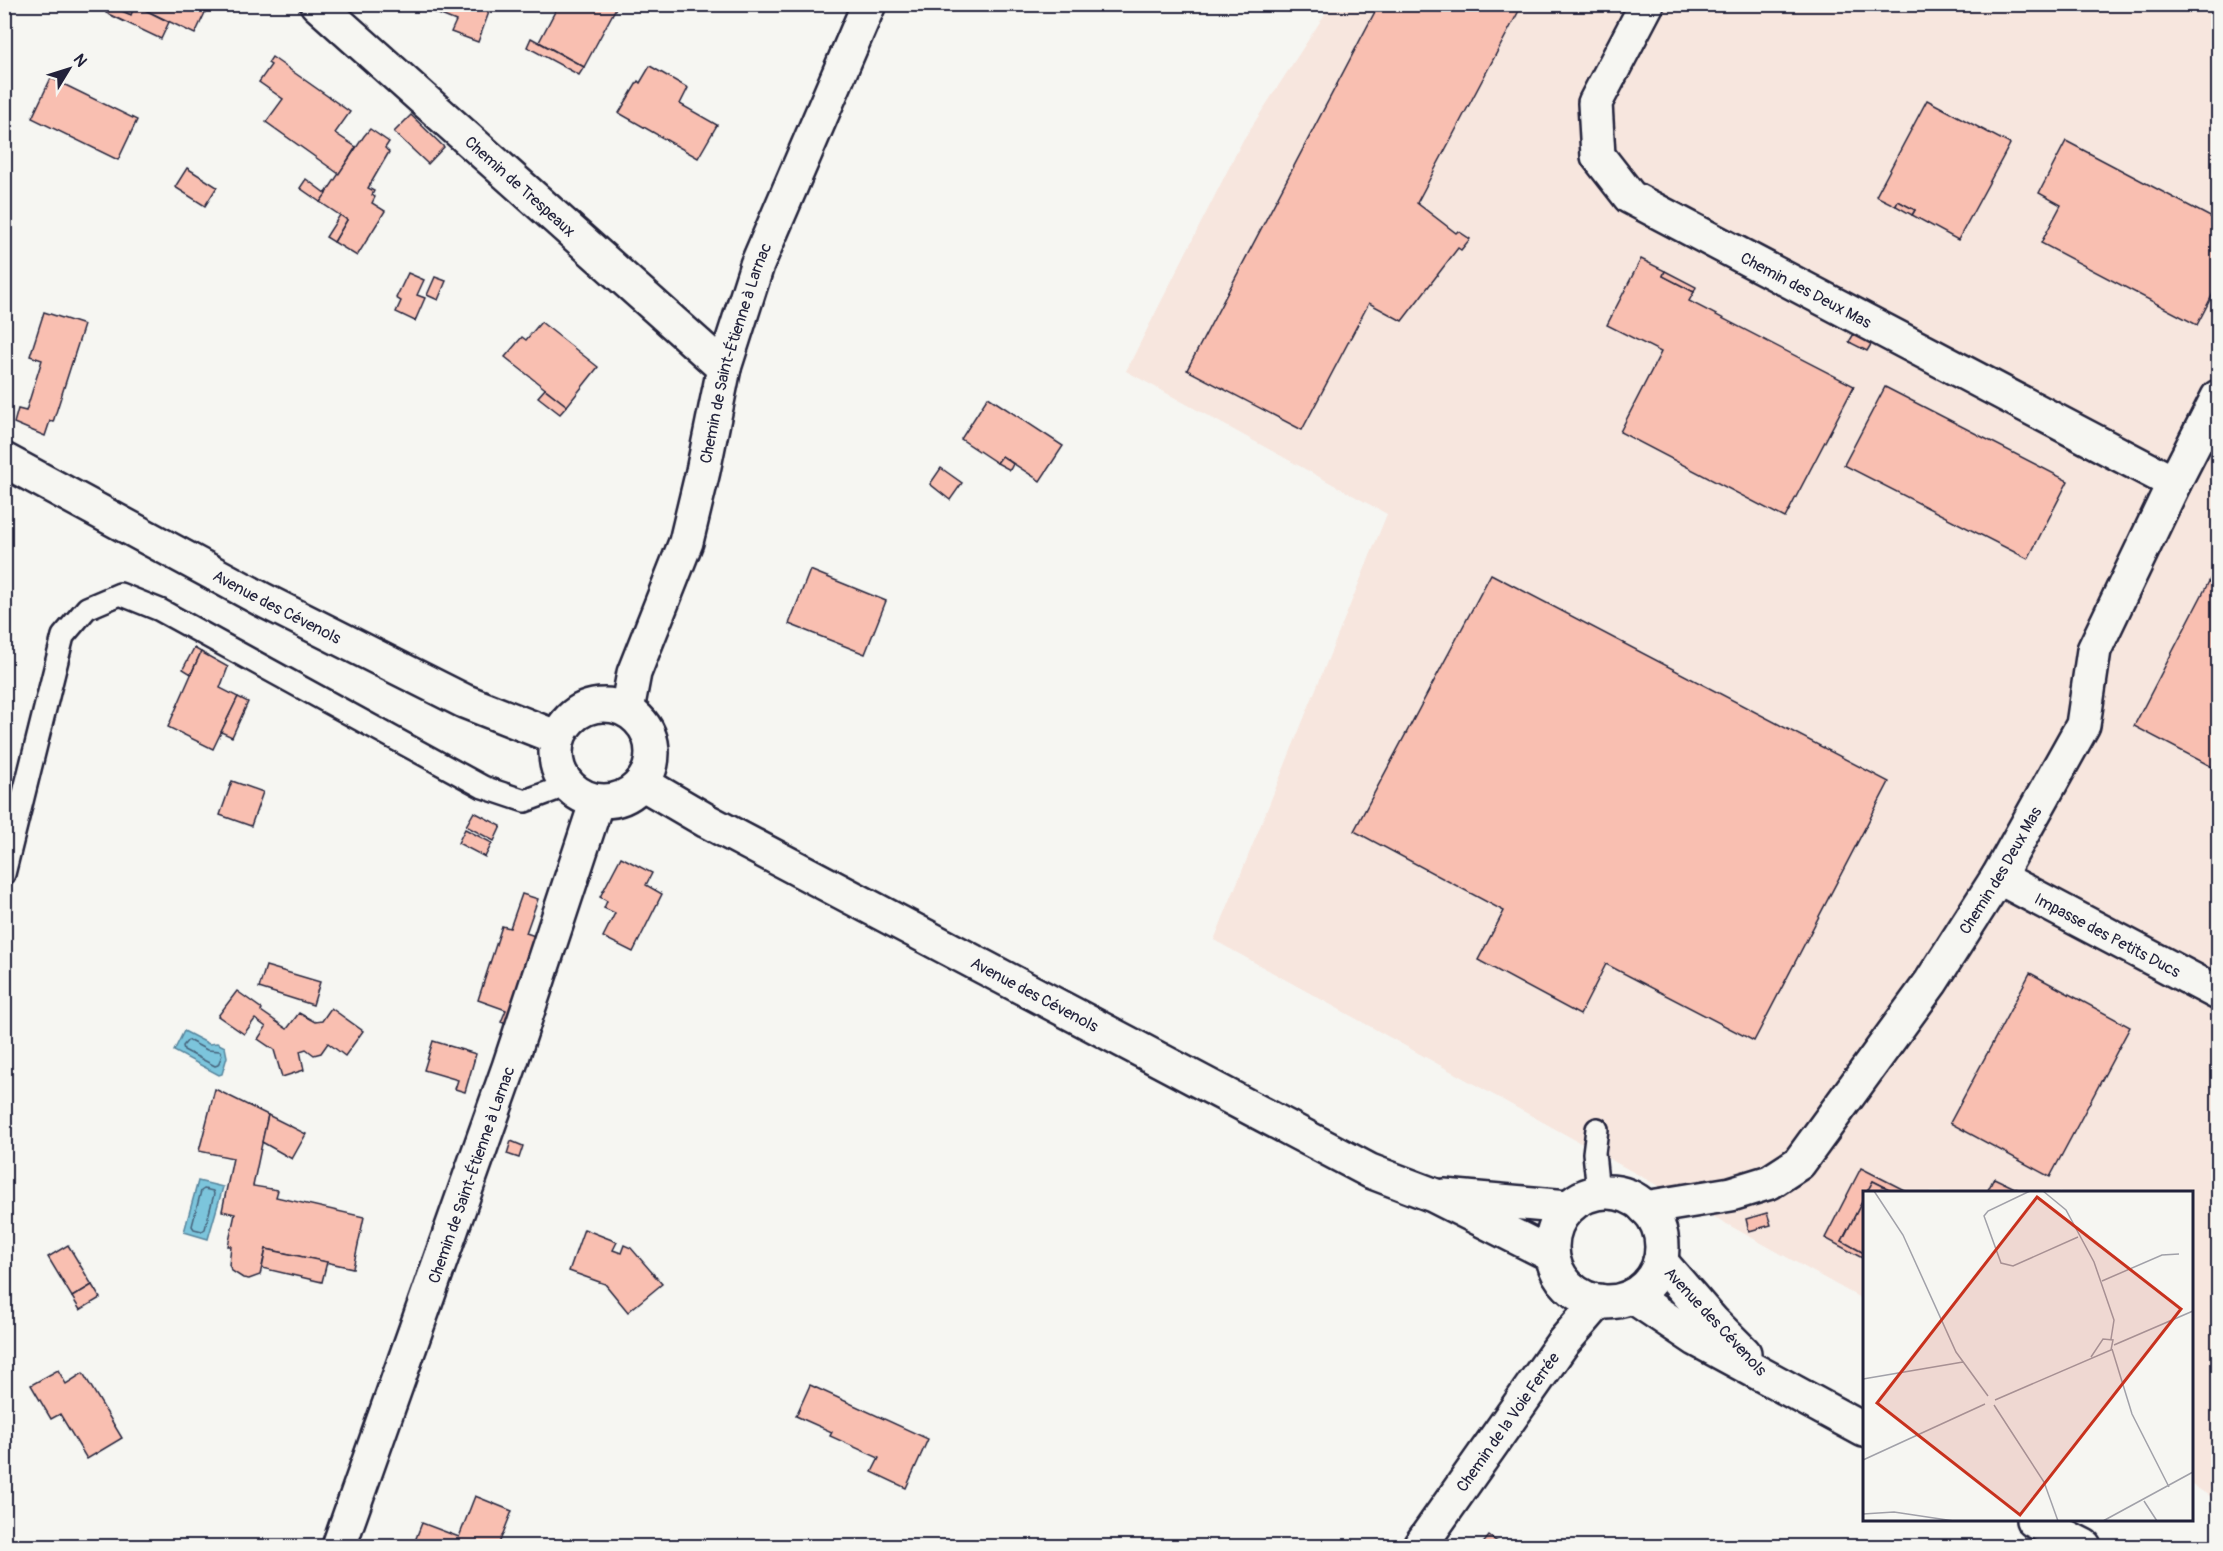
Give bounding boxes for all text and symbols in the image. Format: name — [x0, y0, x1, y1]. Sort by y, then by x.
north arrow — [39, 39, 99, 99]
text: N — [69, 50, 91, 71]
street label: Chemin de Trespeaux — [460, 132, 579, 241]
street label: Chemin de Saint-Étienne à Larnac — [696, 240, 776, 465]
street label: Chemin des Deux Mas — [1737, 248, 1874, 333]
street label: Avenue des Cévenols — [209, 566, 344, 649]
street label: Chemin des Deux Mas — [1955, 803, 2046, 938]
street label: Impasse des Petits Ducs — [2031, 889, 2184, 982]
street label: Avenue des Cévenols — [967, 953, 1102, 1037]
street label: Chemin de Saint-Étienne à Larnac — [424, 1064, 519, 1286]
inset map — [1863, 1191, 2193, 1521]
street label: Avenue des Cévenols — [1660, 1263, 1771, 1380]
street label: Chemin de la Voie Ferrée — [1452, 1348, 1564, 1496]

